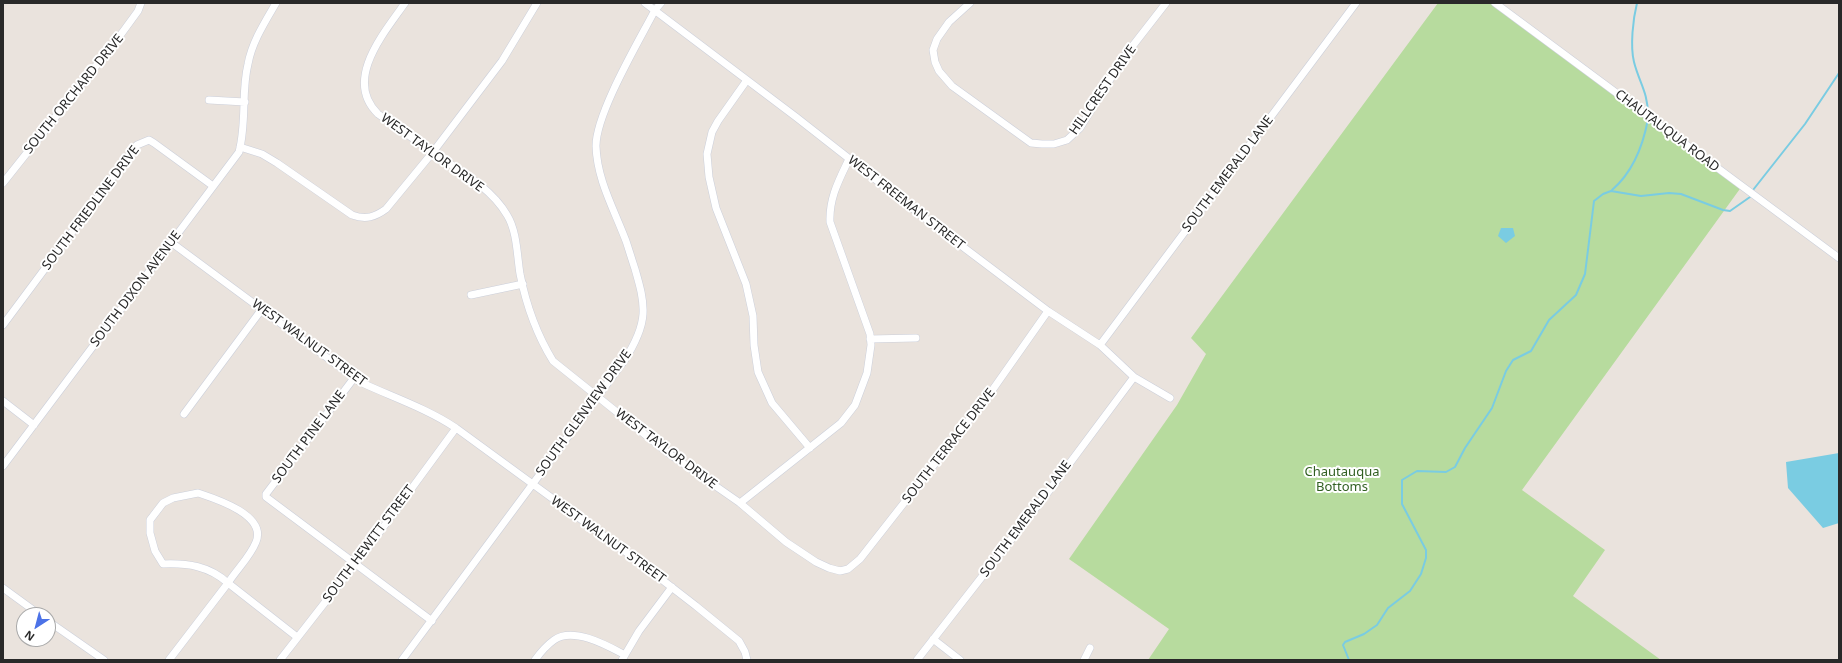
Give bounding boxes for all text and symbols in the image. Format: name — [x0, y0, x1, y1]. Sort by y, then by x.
street label: SOUTH ORCHARD DRIVE — [21, 31, 127, 157]
street label: HILLCREST DRIVE — [1066, 42, 1140, 138]
street label: CHAUTAUQUA ROAD — [1612, 87, 1722, 175]
street label: WEST TAYLOR DRIVE — [377, 110, 487, 196]
street label: SOUTH EMERALD LANE — [1179, 113, 1277, 235]
street label: SOUTH FRIEDLINE DRIVE — [39, 143, 143, 273]
street label: WEST FREEMAN STREET — [845, 153, 967, 253]
street label: SOUTH DIXON AVENUE — [87, 228, 185, 350]
street label: WEST WALNUT STREET — [249, 296, 369, 390]
street label: SOUTH GLENVIEW DRIVE — [533, 347, 635, 479]
street label: SOUTH TERRACE DRIVE — [899, 385, 999, 507]
street label: SOUTH PINE LANE — [269, 388, 349, 486]
street label: WEST TAYLOR DRIVE — [612, 406, 720, 492]
street label: SOUTH EMERALD LANE — [977, 458, 1075, 580]
park label: Chautauqua Bottoms — [1305, 464, 1379, 495]
street label: SOUTH HEWITT STREET — [320, 482, 418, 606]
street label: WEST WALNUT STREET — [548, 493, 668, 587]
north arrow — [16, 607, 56, 647]
text: N — [21, 628, 37, 645]

